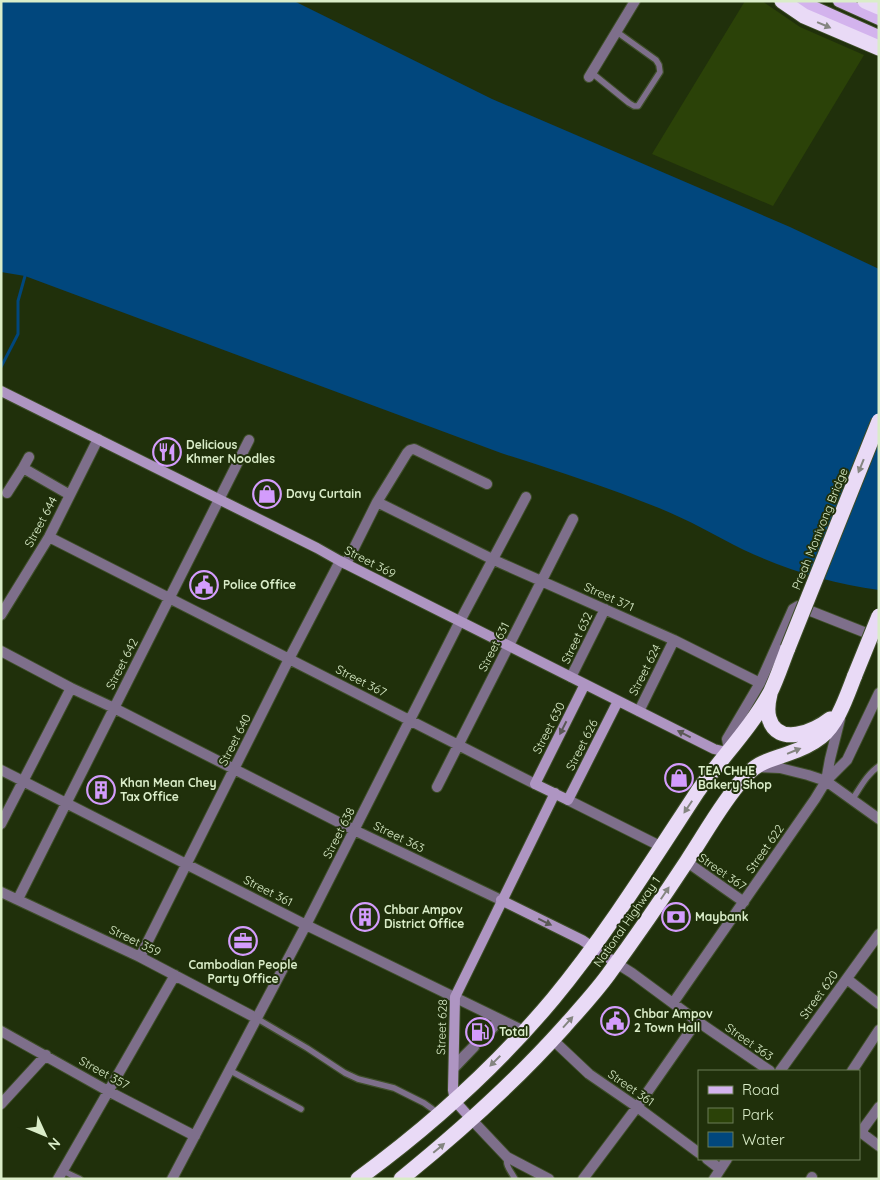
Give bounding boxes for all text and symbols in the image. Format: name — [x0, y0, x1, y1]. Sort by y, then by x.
one-way arrow — [817, 21, 831, 29]
restaurant icon: Delicious Khmer Noodles — [152, 437, 182, 467]
place label: Delicious Khmer Noodles — [186, 437, 275, 466]
one-way arrow — [856, 459, 864, 474]
street label: Preah Monivong Bridge — [788, 466, 851, 592]
shop icon: Davy Curtain — [252, 479, 282, 509]
place label: Davy Curtain — [286, 486, 361, 501]
street label: Street 644 — [21, 494, 60, 550]
street label: Street 369 — [342, 542, 399, 581]
public building icon: Police Office — [189, 570, 219, 600]
place label: Police Office — [223, 577, 296, 592]
street label: Street 371 — [582, 579, 637, 614]
street label: Street 632 — [558, 609, 596, 666]
street label: Street 631 — [475, 620, 512, 674]
street label: Street 642 — [102, 635, 141, 692]
street label: Street 624 — [625, 642, 664, 698]
street label: Street 367 — [333, 661, 389, 700]
street label: Street 630 — [529, 699, 568, 756]
street label: Street 640 — [215, 711, 254, 768]
street label: Street 626 — [562, 716, 601, 773]
one-way arrow — [559, 721, 567, 735]
one-way arrow — [677, 730, 691, 738]
one-way arrow — [787, 746, 801, 754]
shop icon: TEA CHHE Bakery Shop — [664, 763, 694, 793]
place label: TEA CHHE Bakery Shop — [698, 763, 772, 792]
building icon: Khan Mean Chey Tax Office — [86, 775, 116, 805]
place label: Khan Mean Chey Tax Office — [120, 775, 217, 804]
one-way arrow — [684, 800, 693, 813]
street label: Street 638 — [319, 805, 358, 861]
street label: Street 363 — [371, 818, 427, 855]
street label: Street 622 — [742, 821, 787, 876]
street label: Street 367 — [695, 850, 749, 894]
street label: Street 361 — [241, 872, 295, 909]
street label: National Highway 1 — [590, 874, 663, 970]
one-way arrow — [661, 886, 670, 899]
building icon: Chbar Ampov District Office — [350, 902, 380, 932]
place label: Chbar Ampov District Office — [384, 902, 464, 931]
bank icon: Maybank — [661, 902, 691, 932]
place label: Maybank — [695, 909, 749, 924]
one-way arrow — [538, 918, 552, 926]
street label: Street 359 — [107, 922, 164, 960]
office icon: Cambodian People Party Office — [228, 926, 258, 956]
place label: Cambodian People Party Office — [189, 957, 298, 986]
street label: Street 620 — [796, 968, 841, 1022]
street label: Street 628 — [433, 999, 450, 1055]
public building icon: Chbar Ampov 2 Town Hall — [600, 1006, 630, 1036]
place label: Chbar Ampov 2 Town Hall — [634, 1006, 713, 1035]
fuel station icon: Total — [465, 1017, 495, 1047]
one-way arrow — [562, 1017, 574, 1029]
street label: Street 363 — [722, 1020, 776, 1064]
place label: Total — [499, 1024, 528, 1039]
street label: Street 357 — [77, 1053, 132, 1092]
one-way arrow — [490, 1055, 502, 1067]
street label: Street 361 — [605, 1066, 657, 1109]
legend — [698, 1070, 860, 1160]
text: Road — [742, 1080, 779, 1099]
text: Park — [742, 1105, 774, 1124]
north arrow — [20, 1110, 70, 1160]
text: Water — [742, 1130, 785, 1149]
text: N — [44, 1134, 64, 1154]
one-way arrow — [433, 1142, 445, 1154]

